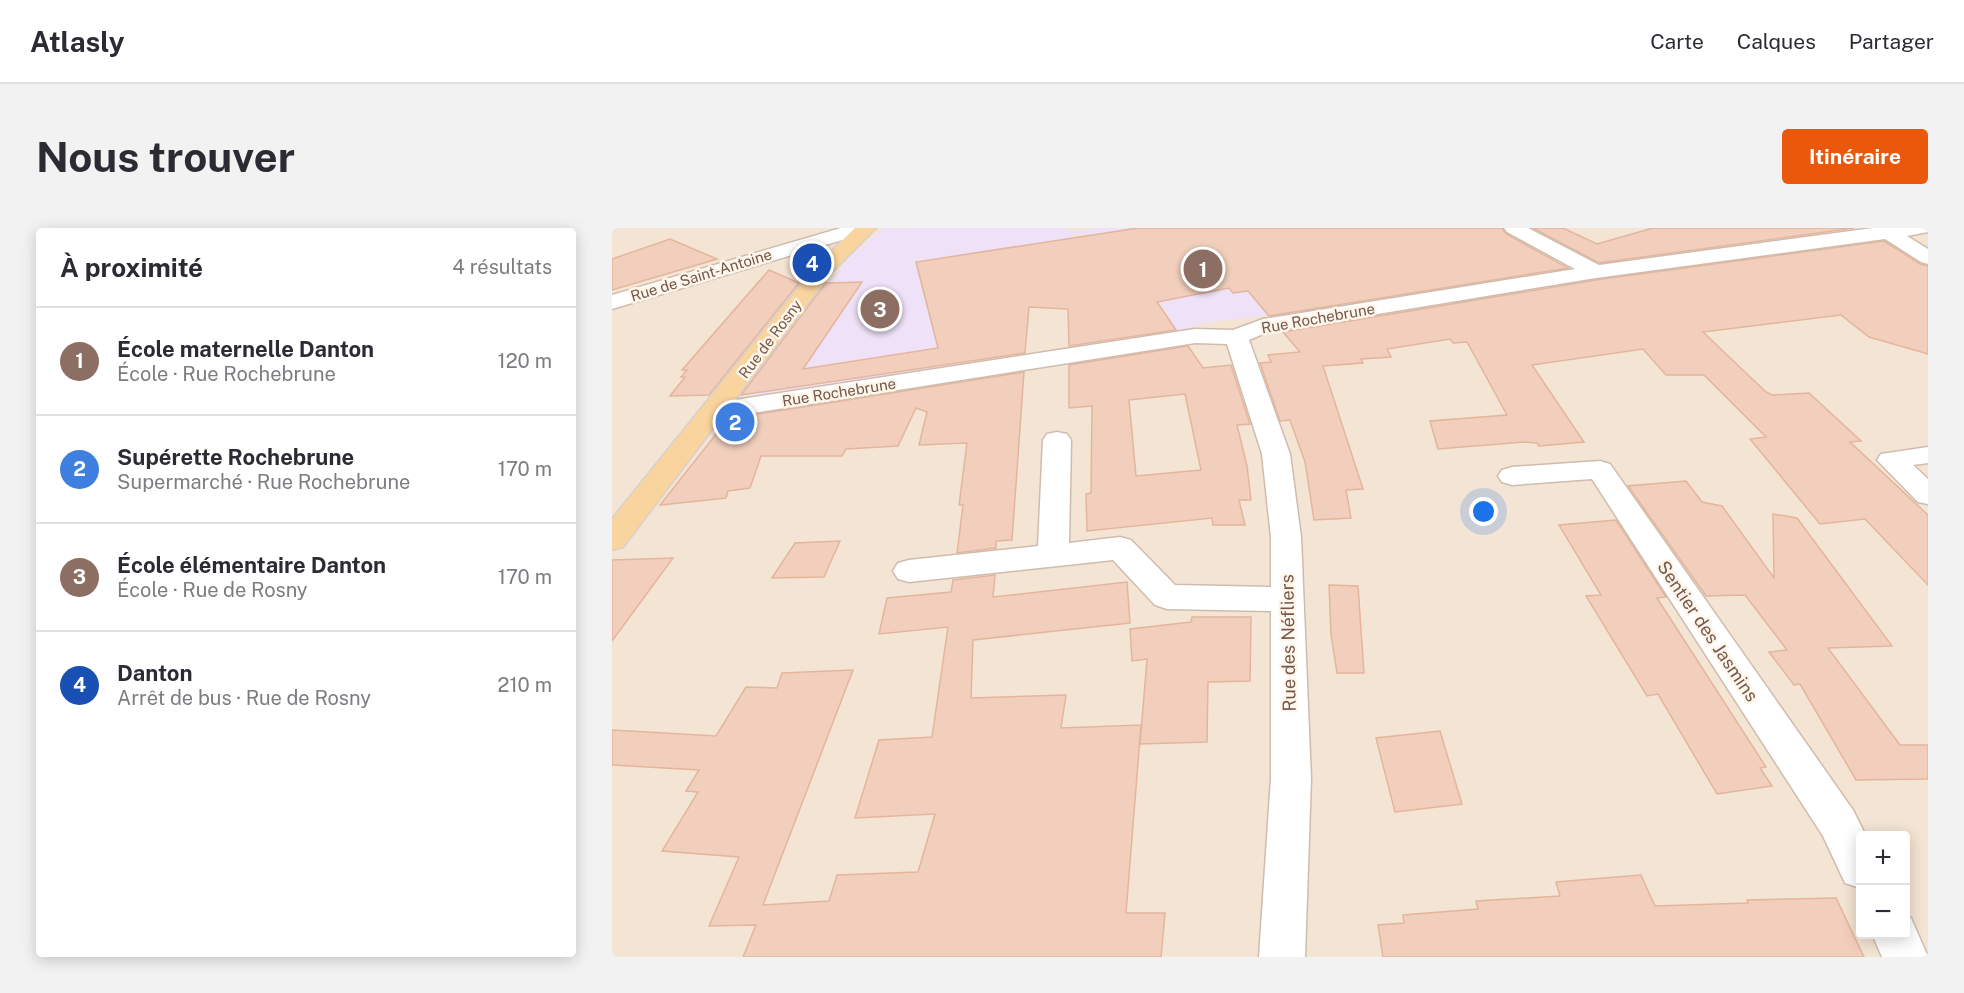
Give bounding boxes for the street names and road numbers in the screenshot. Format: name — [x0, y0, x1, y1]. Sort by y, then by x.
street label: Rue de Saint-Antoine — [628, 245, 774, 305]
street label: Rue de Rosny — [735, 296, 805, 382]
street label: Rue Rochebrune — [1260, 300, 1376, 336]
street label: Rue Rochebrune — [781, 375, 897, 409]
street label: Sentier des Jasmins — [1653, 557, 1763, 705]
street label: Rue des Néfliers — [1276, 574, 1300, 712]

